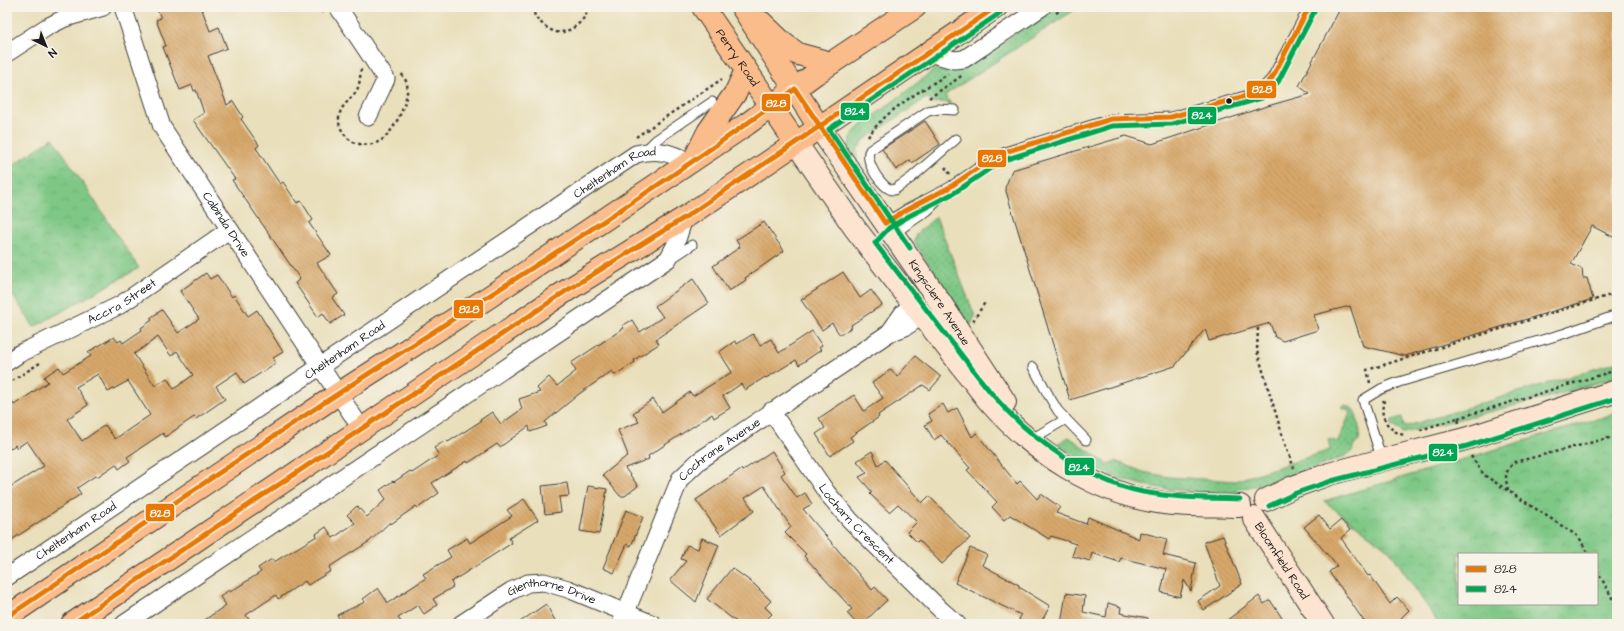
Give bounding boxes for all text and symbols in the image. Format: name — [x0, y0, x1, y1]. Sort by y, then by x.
street label: Perry Road — [712, 25, 763, 90]
north arrow — [26, 26, 66, 66]
text: N — [45, 45, 60, 61]
line badge: 828 — [1246, 80, 1277, 99]
text: 828 — [1252, 82, 1273, 97]
line badge: 828 — [761, 93, 791, 112]
text: 828 — [766, 96, 787, 111]
unlabelled marker — [1224, 96, 1234, 106]
line badge: 824 — [840, 102, 870, 121]
text: 824 — [845, 104, 866, 119]
line badge: 824 — [1187, 106, 1217, 125]
text: 824 — [1192, 108, 1213, 123]
street label: Cheltenham Road — [570, 143, 656, 202]
line badge: 828 — [977, 149, 1007, 168]
text: 828 — [982, 151, 1003, 166]
street label: Cabinda Drive — [199, 188, 255, 261]
street label: Kingsclere Avenue — [905, 256, 975, 349]
street label: Accra Street — [84, 274, 160, 328]
line badge: 828 — [453, 299, 484, 319]
text: 828 — [459, 302, 480, 317]
street label: Cheltenham Road — [301, 317, 388, 383]
street label: Cochrane Avenue — [675, 413, 764, 485]
line badge: 824 — [1428, 443, 1458, 462]
text: 824 — [1433, 445, 1454, 460]
line badge: 824 — [1064, 457, 1095, 476]
text: 824 — [1069, 460, 1090, 475]
street label: Locharn Crescent — [815, 480, 898, 568]
street label: Cheltenham Road — [32, 497, 120, 564]
line badge: 828 — [145, 503, 175, 522]
text: 828 — [150, 506, 171, 521]
street label: Bloomfield Road — [1250, 519, 1313, 603]
legend — [1458, 553, 1598, 605]
text: 828 — [1494, 561, 1517, 578]
street label: Glenthorne Drive — [504, 573, 599, 608]
text: 824 — [1494, 581, 1517, 598]

